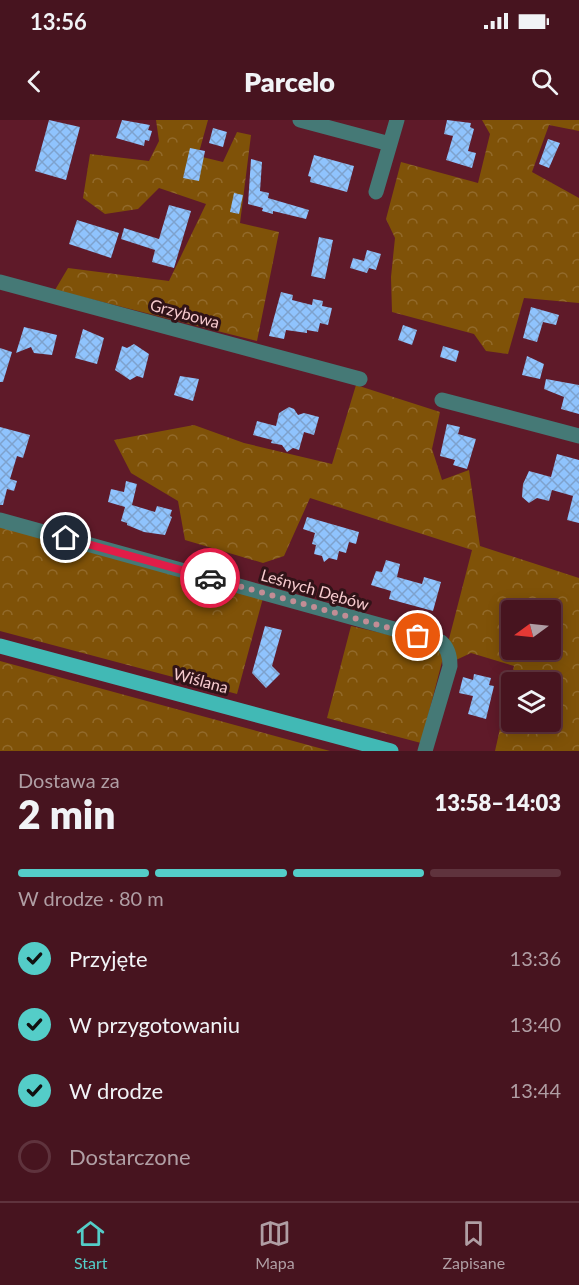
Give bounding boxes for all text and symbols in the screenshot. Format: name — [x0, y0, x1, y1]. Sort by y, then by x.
text: 13:56 — [30, 8, 87, 35]
icon: back — [18, 65, 51, 98]
text: Parcelo — [244, 65, 335, 98]
icon: search — [528, 65, 561, 98]
street label: Grzybowa — [148, 295, 222, 331]
pin — [40, 512, 91, 563]
icon: home — [49, 521, 82, 554]
courier — [180, 548, 240, 608]
icon: car — [194, 562, 227, 595]
street label: Leśnych Dębów — [259, 565, 372, 614]
north arrow — [501, 600, 561, 660]
map controls — [501, 600, 561, 732]
pin — [392, 610, 443, 661]
icon: bag — [401, 619, 434, 652]
street label: Wiślana — [172, 664, 230, 696]
button: layers — [501, 672, 561, 732]
text: Dostawa za — [18, 768, 120, 792]
text: 13:58–14:03 — [435, 789, 561, 816]
text: 2 min — [18, 791, 115, 837]
text: W drodze · 80 m — [18, 886, 164, 910]
icon: check — [18, 942, 51, 975]
text: Przyjęte — [69, 945, 148, 972]
text: 13:36 — [510, 946, 561, 970]
icon: check — [18, 1008, 51, 1041]
text: W przygotowaniu — [69, 1011, 240, 1038]
text: 13:40 — [510, 1012, 561, 1036]
icon: check — [18, 1074, 51, 1107]
text: W drodze — [69, 1077, 163, 1104]
text: 13:44 — [510, 1078, 561, 1102]
text: Dostarczone — [69, 1143, 191, 1170]
tab: Start — [74, 1217, 107, 1272]
tab: Mapa — [255, 1217, 295, 1272]
tab: Zapisane — [442, 1217, 505, 1272]

